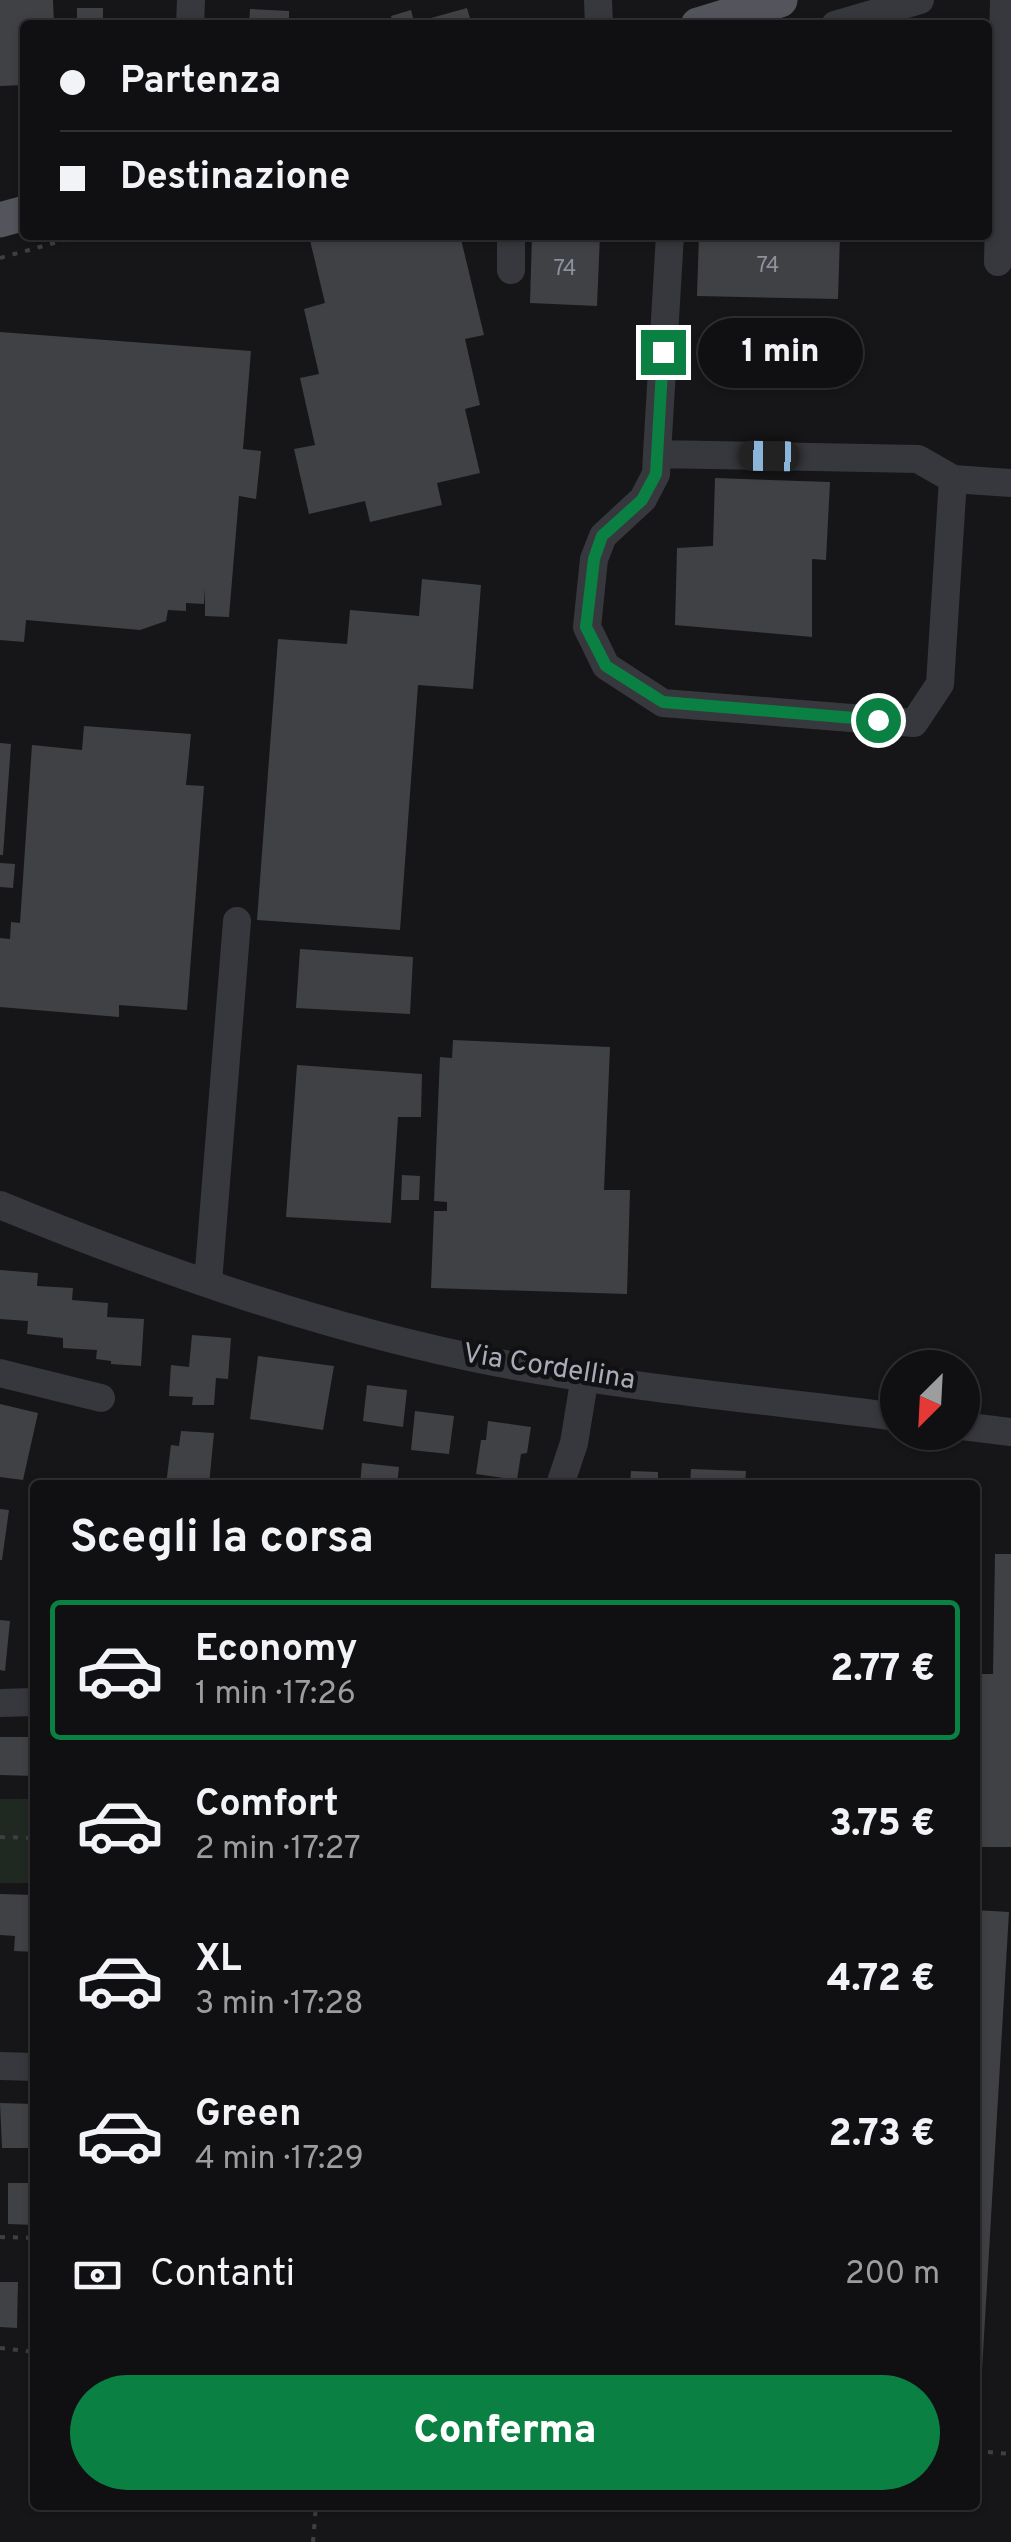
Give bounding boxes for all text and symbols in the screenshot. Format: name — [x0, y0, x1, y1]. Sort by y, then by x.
text: Partenza — [120, 58, 281, 107]
text: Destinazione — [120, 154, 350, 203]
house number: 74 — [757, 253, 779, 280]
house number: 74 — [554, 256, 576, 283]
callout: 1 min — [698, 317, 863, 387]
route end — [641, 330, 686, 375]
text: 1 min — [741, 333, 820, 373]
car — [739, 440, 799, 472]
route start — [856, 698, 901, 743]
street label: Via Cordellina — [460, 1337, 638, 1399]
north arrow — [880, 1350, 980, 1450]
map controls — [880, 1350, 980, 1450]
text: Scegli la corsa — [70, 1511, 374, 1568]
icon: car — [75, 1625, 165, 1715]
text: Economy — [195, 1626, 357, 1675]
text: 2.77 € — [830, 1646, 935, 1695]
text: 1 min · 17:26 — [195, 1675, 356, 1715]
icon: car — [75, 1780, 165, 1870]
text: Comfort — [195, 1781, 339, 1830]
text: 3.75 € — [829, 1801, 935, 1850]
text: 2 min · 17:27 — [195, 1830, 361, 1870]
icon: car — [75, 1935, 165, 2025]
text: XL — [195, 1936, 242, 1985]
text: 4.72 € — [827, 1956, 935, 2005]
text: 3 min · 17:28 — [195, 1985, 364, 2025]
icon: car — [75, 2090, 165, 2180]
text: Green — [195, 2091, 301, 2140]
text: 2.73 € — [829, 2111, 935, 2160]
text: 4 min · 17:29 — [195, 2140, 364, 2180]
icon: cash — [70, 2248, 125, 2303]
text: Contanti — [150, 2251, 295, 2300]
text: 200 m — [845, 2255, 940, 2295]
button: Conferma — [70, 2375, 940, 2490]

